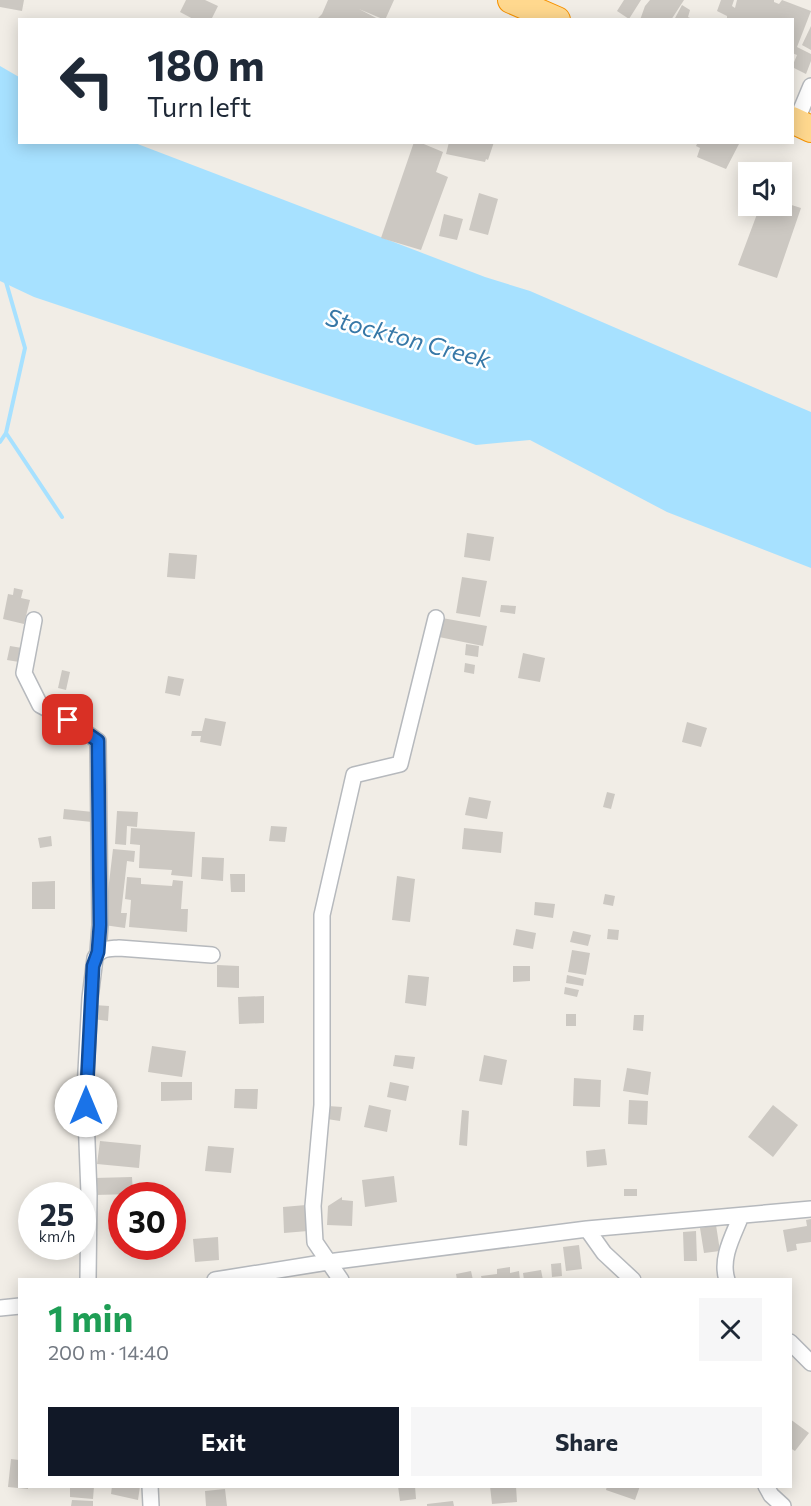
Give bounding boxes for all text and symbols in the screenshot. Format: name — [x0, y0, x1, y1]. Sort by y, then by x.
text: 180 m — [147, 38, 265, 90]
icon: left — [48, 42, 126, 120]
text: Turn left — [147, 90, 251, 123]
map controls — [738, 162, 792, 216]
button: sound — [738, 162, 792, 216]
water label: Stockton Creek — [323, 302, 495, 374]
pin — [42, 694, 93, 745]
icon: arrive — [51, 703, 84, 736]
position arrow — [54, 1074, 118, 1138]
speed limit sign: 30 — [108, 1182, 186, 1260]
text: 25 — [40, 1195, 74, 1232]
text: km/h — [39, 1227, 75, 1245]
text: 1 min — [48, 1295, 133, 1339]
button: close — [699, 1298, 762, 1361]
text: 200 m · 14:40 — [48, 1340, 169, 1364]
button: Exit — [48, 1407, 399, 1476]
button: Share — [411, 1407, 762, 1476]

